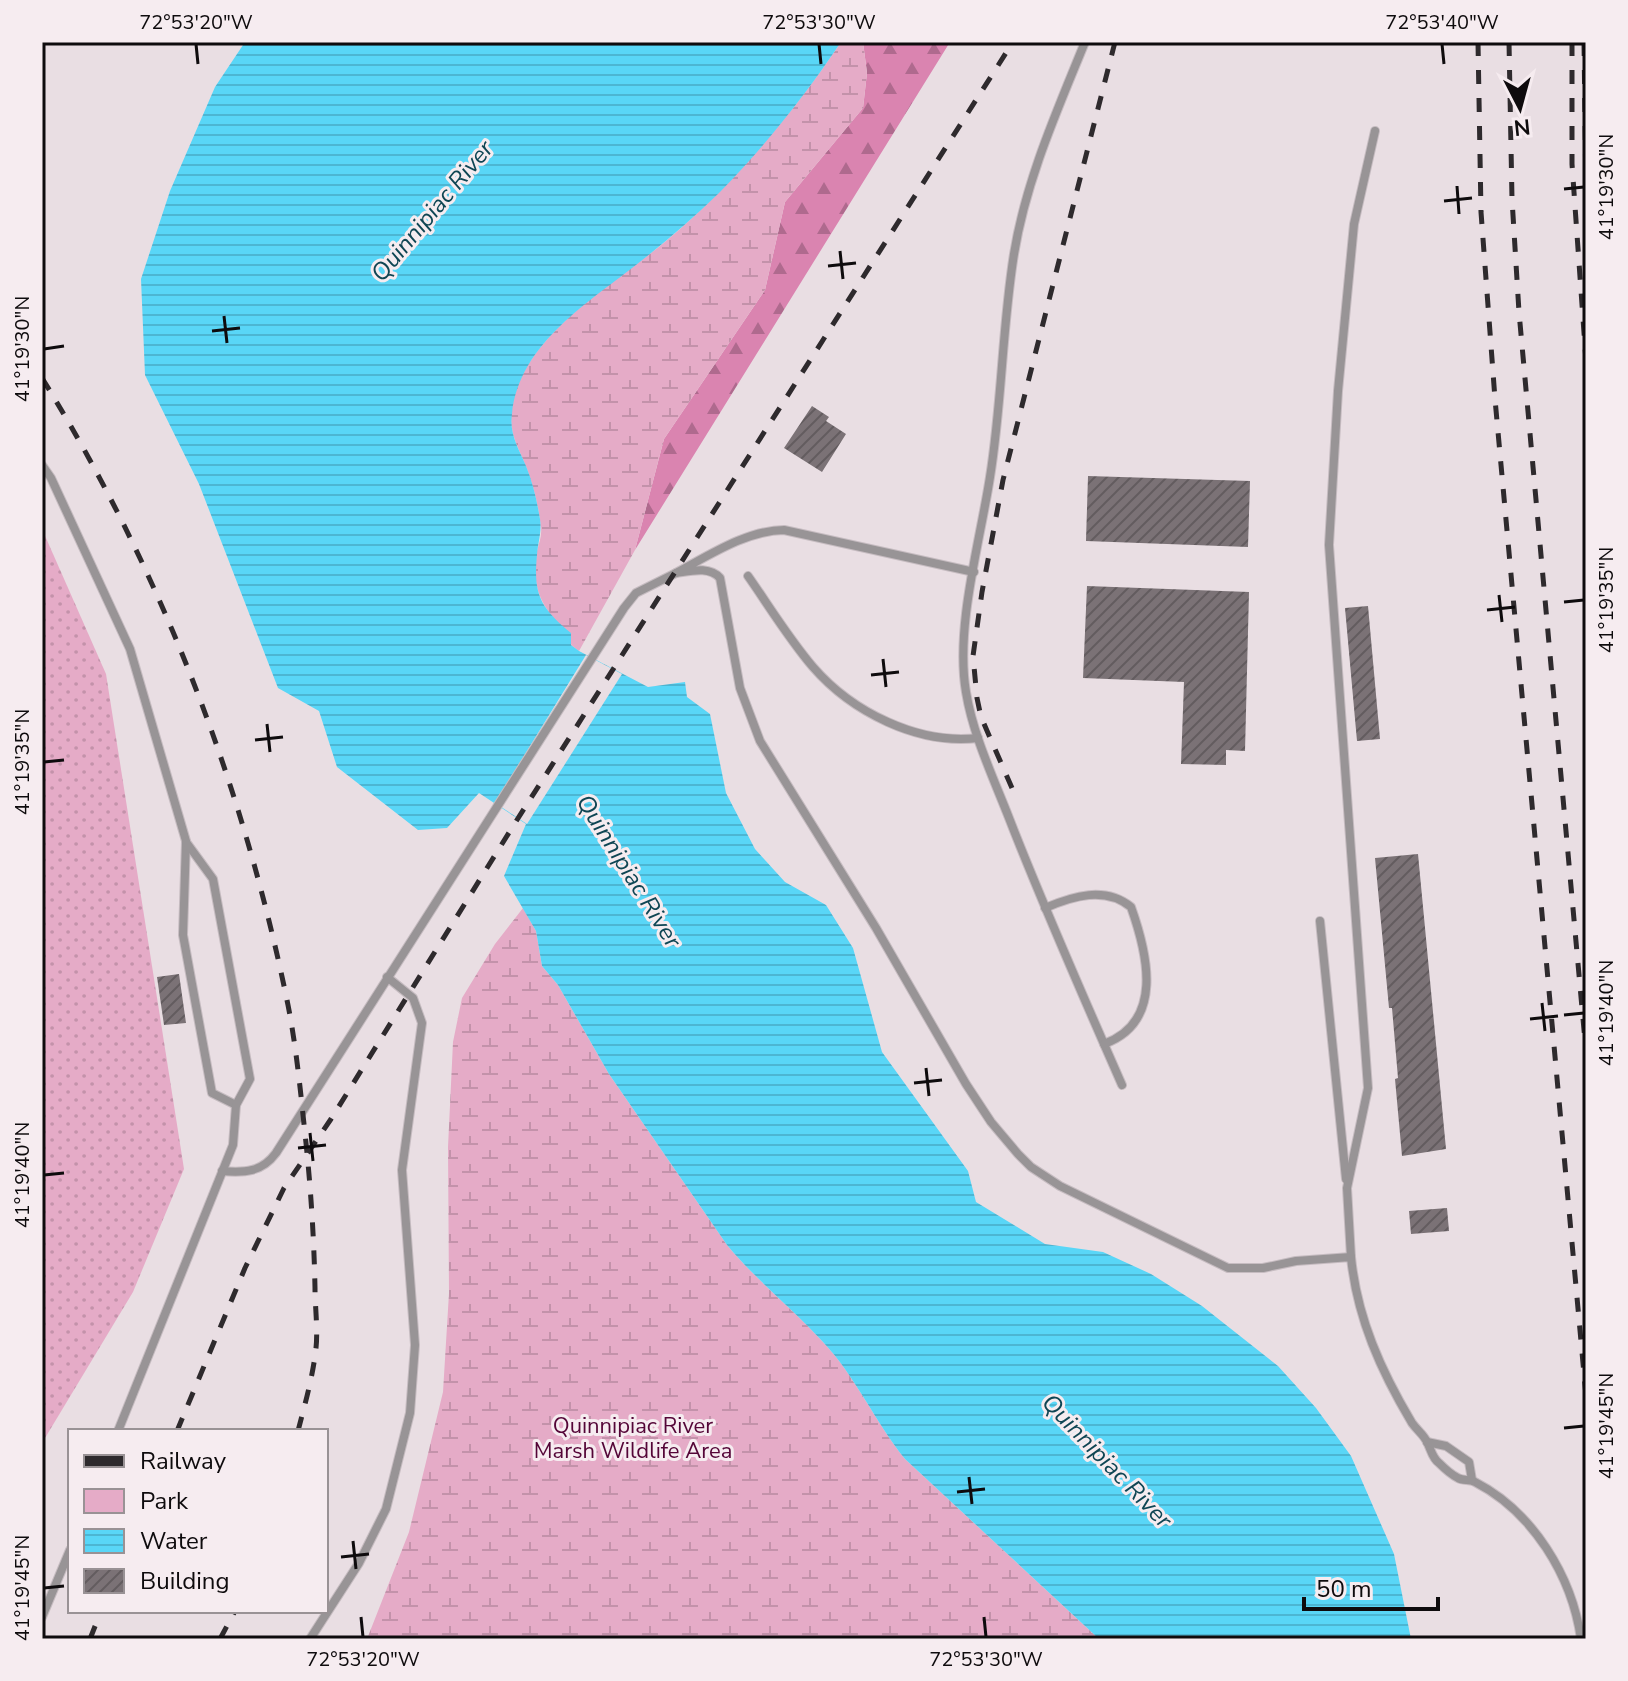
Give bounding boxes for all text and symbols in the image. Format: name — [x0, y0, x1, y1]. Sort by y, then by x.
text: 72°53'20"W — [139, 9, 253, 36]
text: 72°53'30"W — [762, 9, 876, 36]
text: 72°53'40"W — [1385, 9, 1499, 36]
north arrow — [1480, 68, 1560, 148]
text: N — [1512, 111, 1532, 143]
water label: Quinnipiac River — [363, 133, 501, 288]
text: 41°19'30"N — [1593, 134, 1620, 240]
text: 41°19'30"N — [9, 296, 36, 402]
text: 41°19'35"N — [1593, 547, 1620, 653]
text: 41°19'35"N — [9, 709, 36, 815]
water label: Quinnipiac River — [569, 788, 690, 955]
text: 41°19'40"N — [1593, 960, 1620, 1066]
text: 41°19'40"N — [9, 1122, 36, 1228]
text: 41°19'45"N — [1593, 1373, 1620, 1479]
water label: Quinnipiac River — [1035, 1387, 1180, 1536]
park label: Quinnipiac River Marsh Wildlife Area — [534, 1411, 732, 1466]
legend — [68, 1429, 328, 1613]
text: Railway — [140, 1445, 227, 1477]
text: Park — [140, 1485, 189, 1517]
text: Water — [140, 1525, 208, 1557]
text: 41°19'45"N — [9, 1535, 36, 1641]
scale bar — [1304, 1561, 1438, 1611]
text: Building — [140, 1565, 230, 1597]
text: 50 m — [1316, 1573, 1372, 1605]
text: 72°53'20"W — [306, 1646, 420, 1673]
text: 72°53'30"W — [929, 1646, 1043, 1673]

